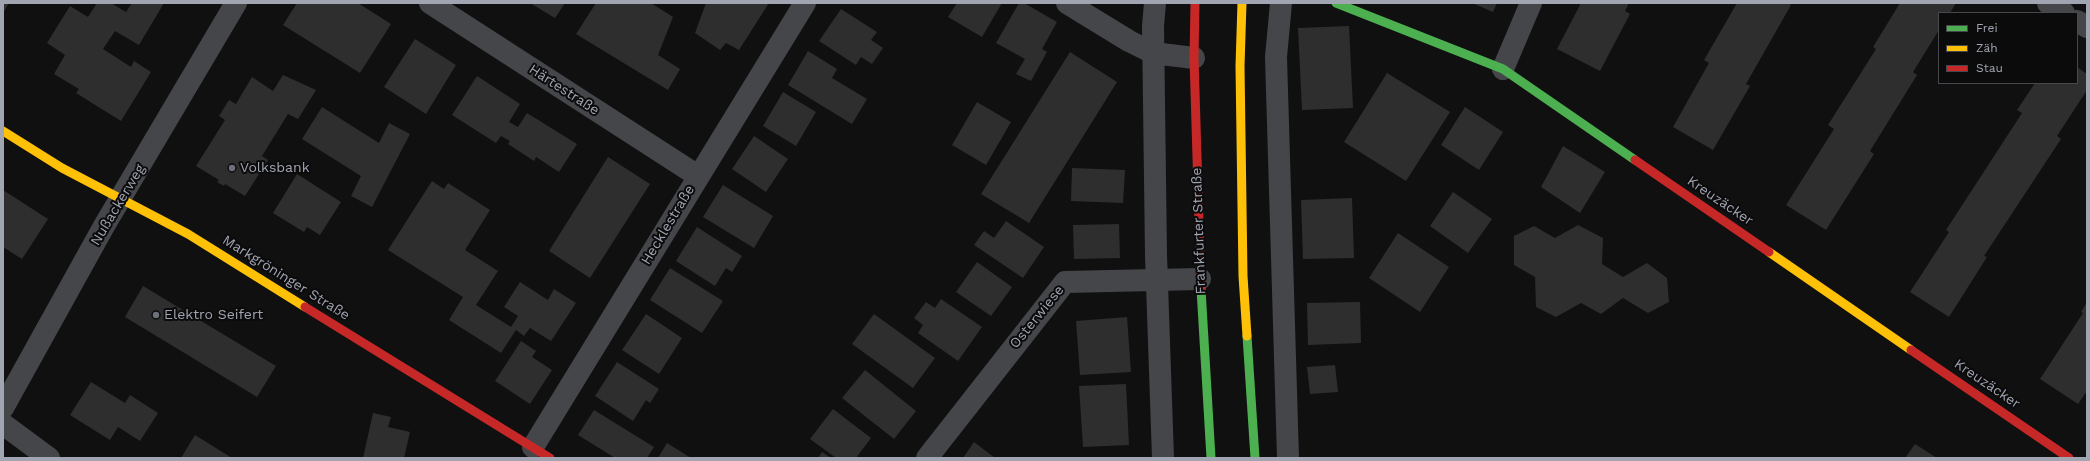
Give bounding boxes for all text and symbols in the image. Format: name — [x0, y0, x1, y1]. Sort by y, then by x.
legend — [1938, 12, 2078, 84]
text: Frei — [1976, 21, 1998, 35]
text: Zäh — [1976, 41, 1998, 55]
street label: Härtestraße — [526, 61, 602, 119]
text: Stau — [1976, 61, 2003, 75]
place label: Volksbank — [240, 160, 310, 176]
street label: Nußackerweg — [87, 161, 149, 249]
marker: Volksbank — [227, 163, 237, 173]
street label: Frankfurter Straße — [1188, 167, 1210, 295]
street label: Kreuzäcker — [1684, 173, 1756, 229]
street label: Hecklestraße — [638, 182, 698, 268]
street label: Markgröninger Straße — [219, 232, 353, 324]
street label: Osterwiese — [1006, 282, 1068, 352]
place label: Elektro Seifert — [164, 307, 263, 323]
marker: Elektro Seifert — [151, 310, 161, 320]
street label: Kreuzäcker — [1951, 356, 2023, 412]

